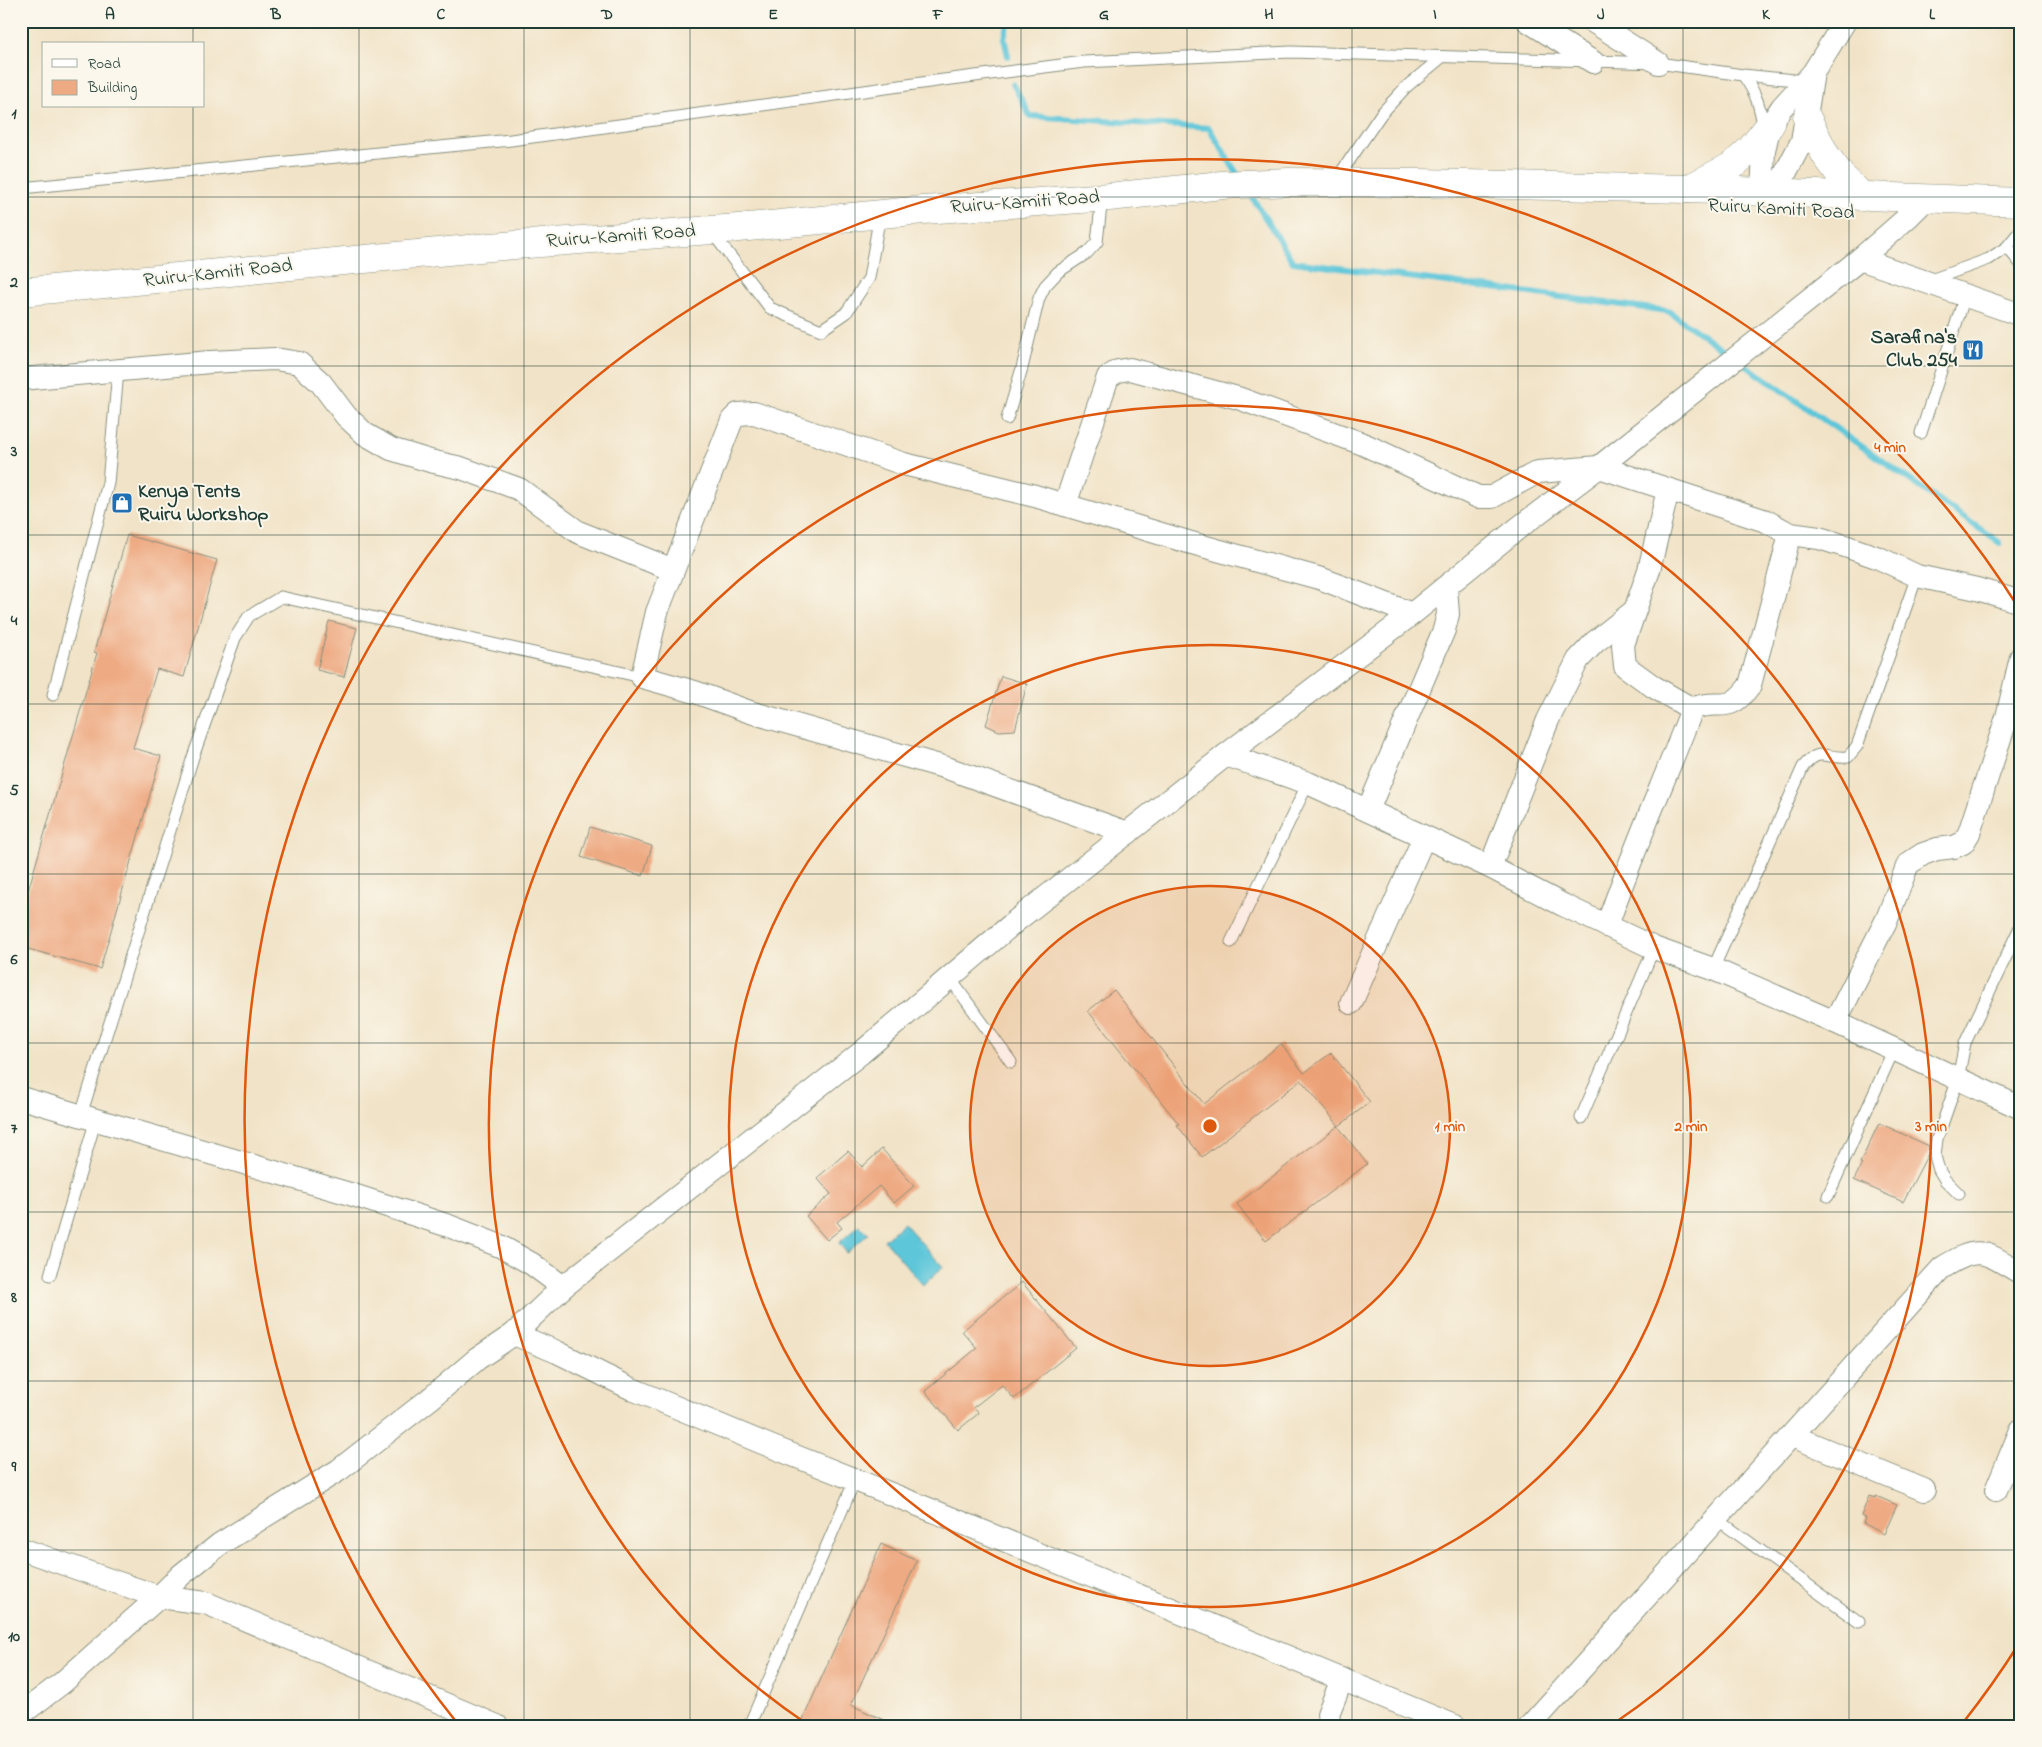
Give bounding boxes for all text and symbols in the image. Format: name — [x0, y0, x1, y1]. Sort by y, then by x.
text: A — [105, 3, 115, 27]
text: B — [270, 3, 282, 27]
text: C — [437, 3, 446, 27]
text: D — [600, 3, 613, 27]
text: E — [768, 3, 778, 27]
text: F — [932, 3, 944, 27]
text: G — [1099, 3, 1109, 27]
text: H — [1264, 3, 1274, 27]
text: I — [1433, 3, 1437, 27]
text: J — [1597, 3, 1605, 27]
text: K — [1762, 3, 1771, 27]
text: L — [1929, 3, 1936, 27]
legend — [42, 42, 205, 108]
text: Road — [88, 53, 121, 75]
text: Building — [87, 77, 137, 100]
text: 1 — [11, 102, 17, 126]
street label: Ruiru-Kamiti Road — [949, 183, 1101, 223]
street label: Ruiru Kamiti Road — [1707, 192, 1855, 228]
street label: Ruiru-Kamiti Road — [545, 217, 697, 257]
street label: Ruiru-Kamiti Road — [142, 252, 294, 296]
text: 2 — [9, 271, 18, 295]
place label: Sarafina's Club 254 — [1871, 324, 1958, 376]
restaurant icon: Sarafina's Club 254 — [1961, 338, 1985, 362]
text: 4 min — [1873, 437, 1906, 459]
text: 3 — [10, 440, 18, 464]
place label: Kenya Tents Ruiru Workshop — [138, 478, 269, 530]
shop icon: Kenya Tents Ruiru Workshop — [110, 491, 134, 515]
text: 4 — [10, 609, 18, 633]
text: 5 — [9, 779, 19, 803]
text: 6 — [9, 948, 18, 972]
text: 1 min — [1435, 1116, 1466, 1138]
text: 2 min — [1674, 1116, 1708, 1138]
text: 3 min — [1914, 1116, 1947, 1138]
text: 7 — [11, 1117, 18, 1141]
centre of rings — [1201, 1117, 1219, 1135]
text: 8 — [10, 1286, 17, 1310]
text: 9 — [11, 1455, 17, 1479]
text: 10 — [8, 1625, 20, 1649]

